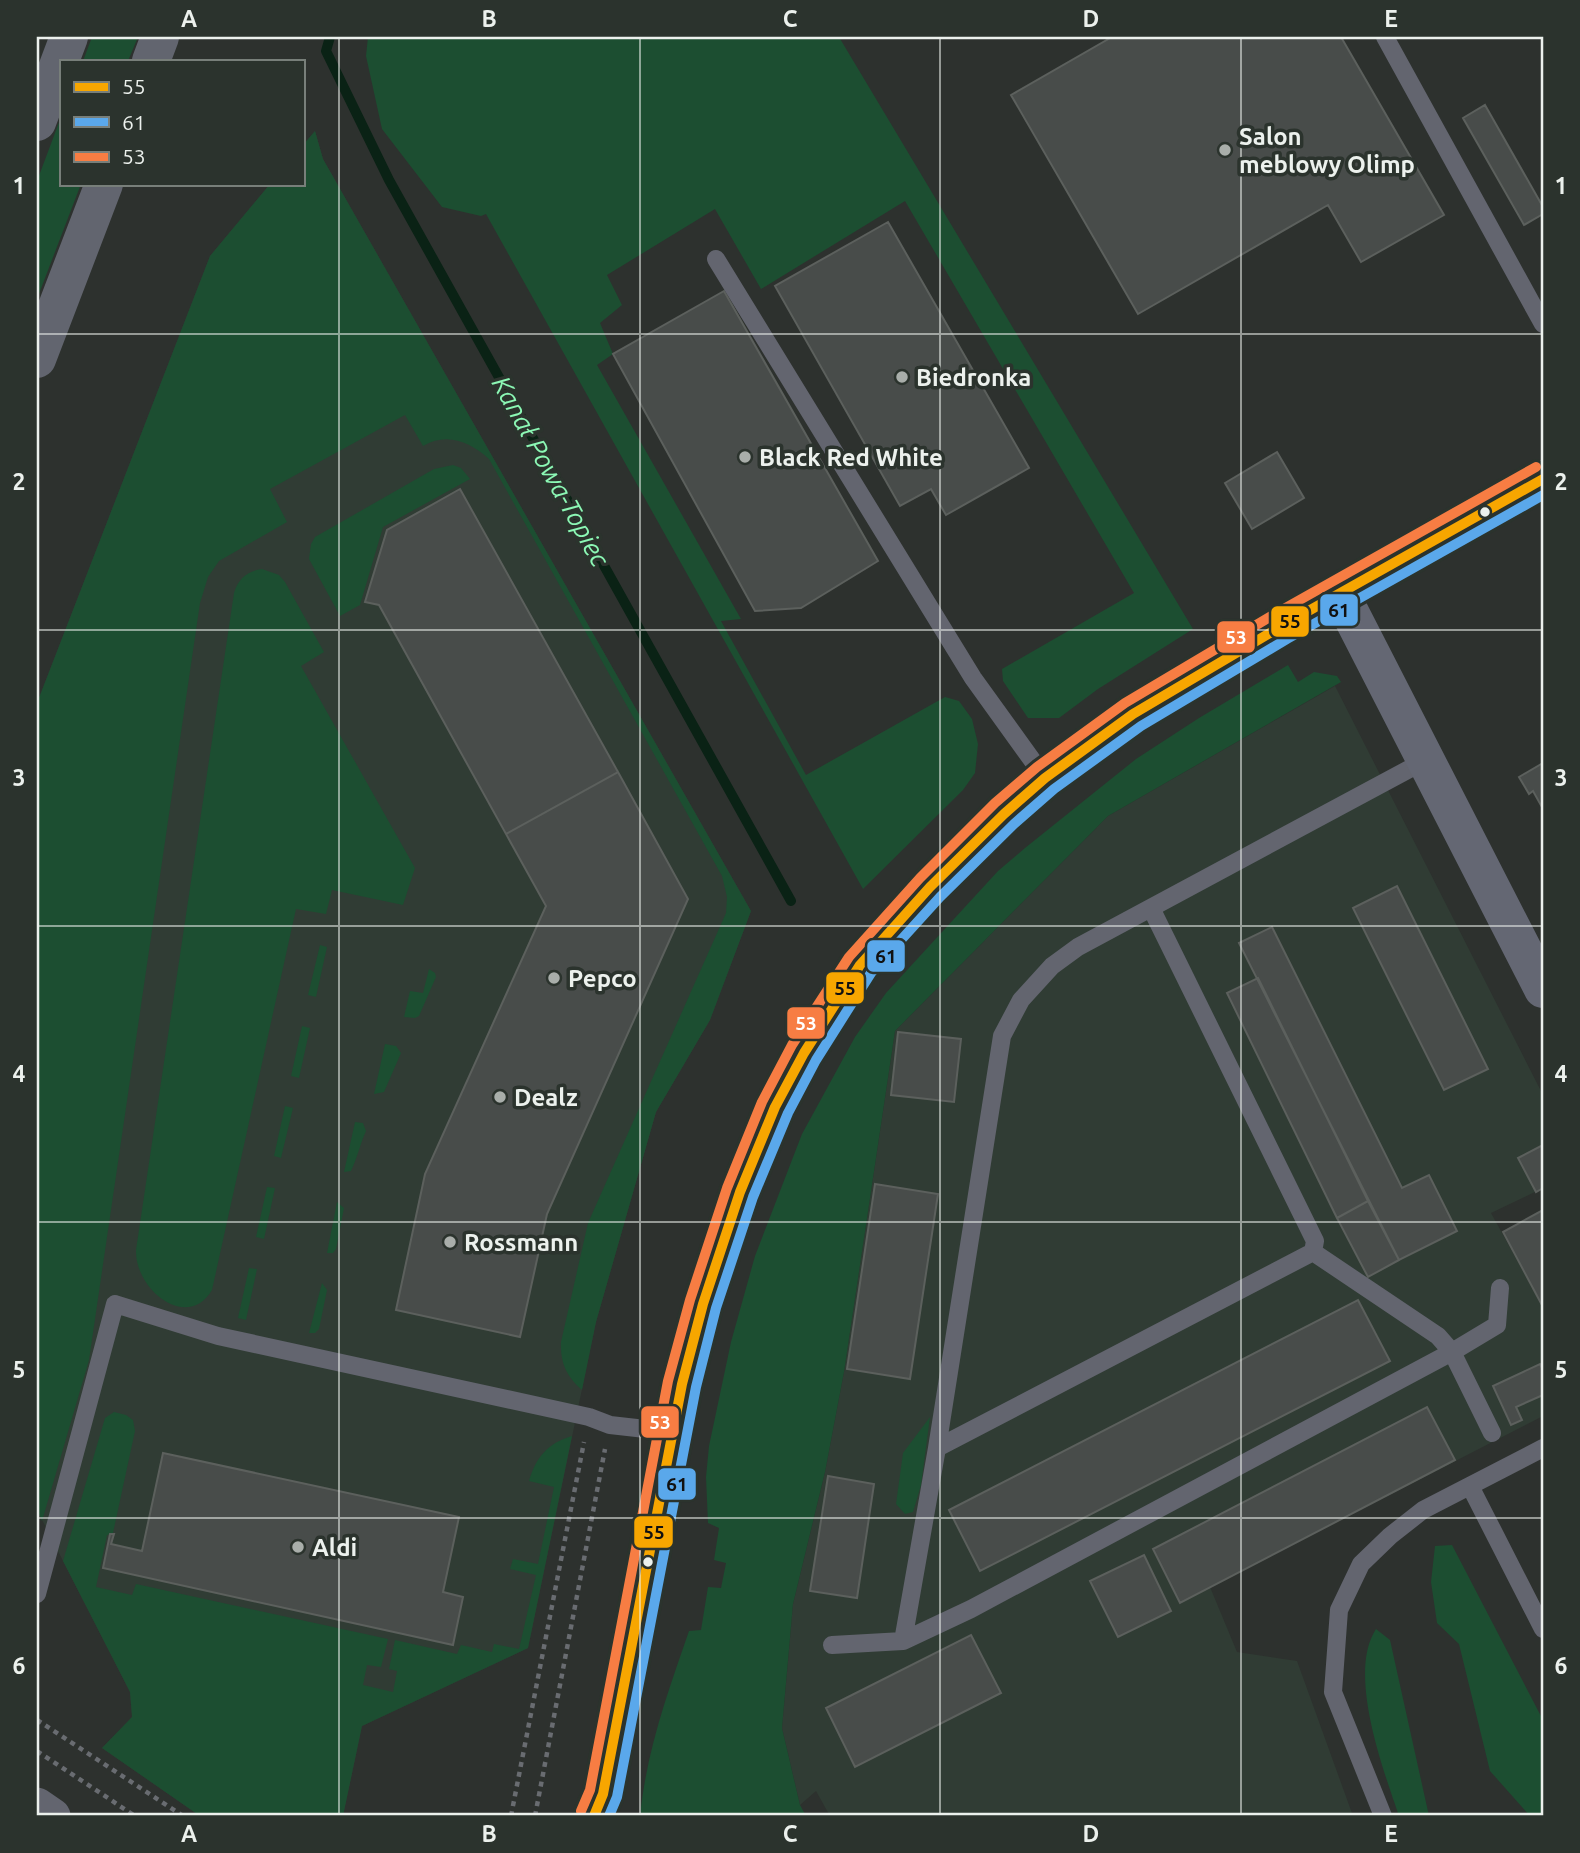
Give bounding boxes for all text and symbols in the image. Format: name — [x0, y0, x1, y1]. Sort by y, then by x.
text: A — [181, 6, 197, 31]
text: B — [481, 6, 497, 31]
text: C — [783, 6, 798, 31]
text: D — [1083, 6, 1099, 31]
text: E — [1384, 6, 1398, 31]
legend — [60, 60, 304, 186]
text: 55 — [122, 74, 146, 98]
text: 61 — [122, 110, 146, 134]
place label: Salon meblowy Olimp — [1239, 123, 1415, 178]
marker: Salon meblowy Olimp — [1217, 142, 1233, 158]
text: 53 — [122, 144, 146, 168]
text: 1 — [13, 173, 25, 198]
text: 1 — [1555, 173, 1567, 198]
place label: Biedronka — [916, 364, 1031, 391]
marker: Biedronka — [894, 369, 910, 385]
water label: Kanał Powa-Topiec — [487, 371, 616, 572]
place label: Black Red White — [759, 444, 943, 471]
marker: Black Red White — [737, 449, 753, 465]
text: 2 — [13, 469, 25, 494]
text: 2 — [1555, 469, 1567, 494]
unlabelled marker — [1478, 505, 1492, 519]
line badge: 61 — [1319, 593, 1359, 627]
text: 61 — [1328, 599, 1350, 621]
line badge: 55 — [1270, 605, 1310, 638]
text: 55 — [1279, 610, 1301, 632]
line badge: 53 — [1216, 620, 1256, 654]
text: 53 — [1225, 626, 1247, 648]
text: 3 — [13, 765, 25, 790]
text: 3 — [1555, 765, 1567, 790]
line badge: 61 — [866, 939, 906, 973]
text: 61 — [875, 945, 897, 967]
place label: Pepco — [568, 965, 637, 992]
marker: Pepco — [546, 970, 562, 986]
line badge: 55 — [825, 971, 865, 1005]
text: 55 — [834, 977, 856, 999]
line badge: 53 — [786, 1006, 826, 1040]
text: 53 — [795, 1012, 817, 1034]
text: 4 — [13, 1061, 26, 1086]
text: 4 — [1555, 1061, 1568, 1086]
place label: Dealz — [514, 1084, 578, 1111]
marker: Dealz — [492, 1089, 508, 1105]
place label: Rossmann — [464, 1229, 578, 1256]
marker: Rossmann — [442, 1234, 458, 1250]
text: 5 — [13, 1357, 25, 1382]
text: 5 — [1555, 1357, 1567, 1382]
line badge: 53 — [640, 1405, 680, 1439]
text: 53 — [649, 1411, 671, 1433]
line badge: 61 — [657, 1467, 697, 1501]
text: 61 — [666, 1473, 688, 1495]
line badge: 55 — [633, 1515, 674, 1549]
text: 55 — [643, 1521, 665, 1543]
place label: Aldi — [312, 1534, 357, 1561]
marker: Aldi — [290, 1539, 306, 1555]
unlabelled marker — [641, 1555, 655, 1569]
text: 6 — [13, 1653, 26, 1678]
text: 6 — [1555, 1653, 1568, 1678]
text: A — [181, 1821, 197, 1846]
text: B — [481, 1821, 497, 1846]
text: C — [783, 1821, 798, 1846]
text: D — [1083, 1821, 1099, 1846]
text: E — [1384, 1821, 1398, 1846]

